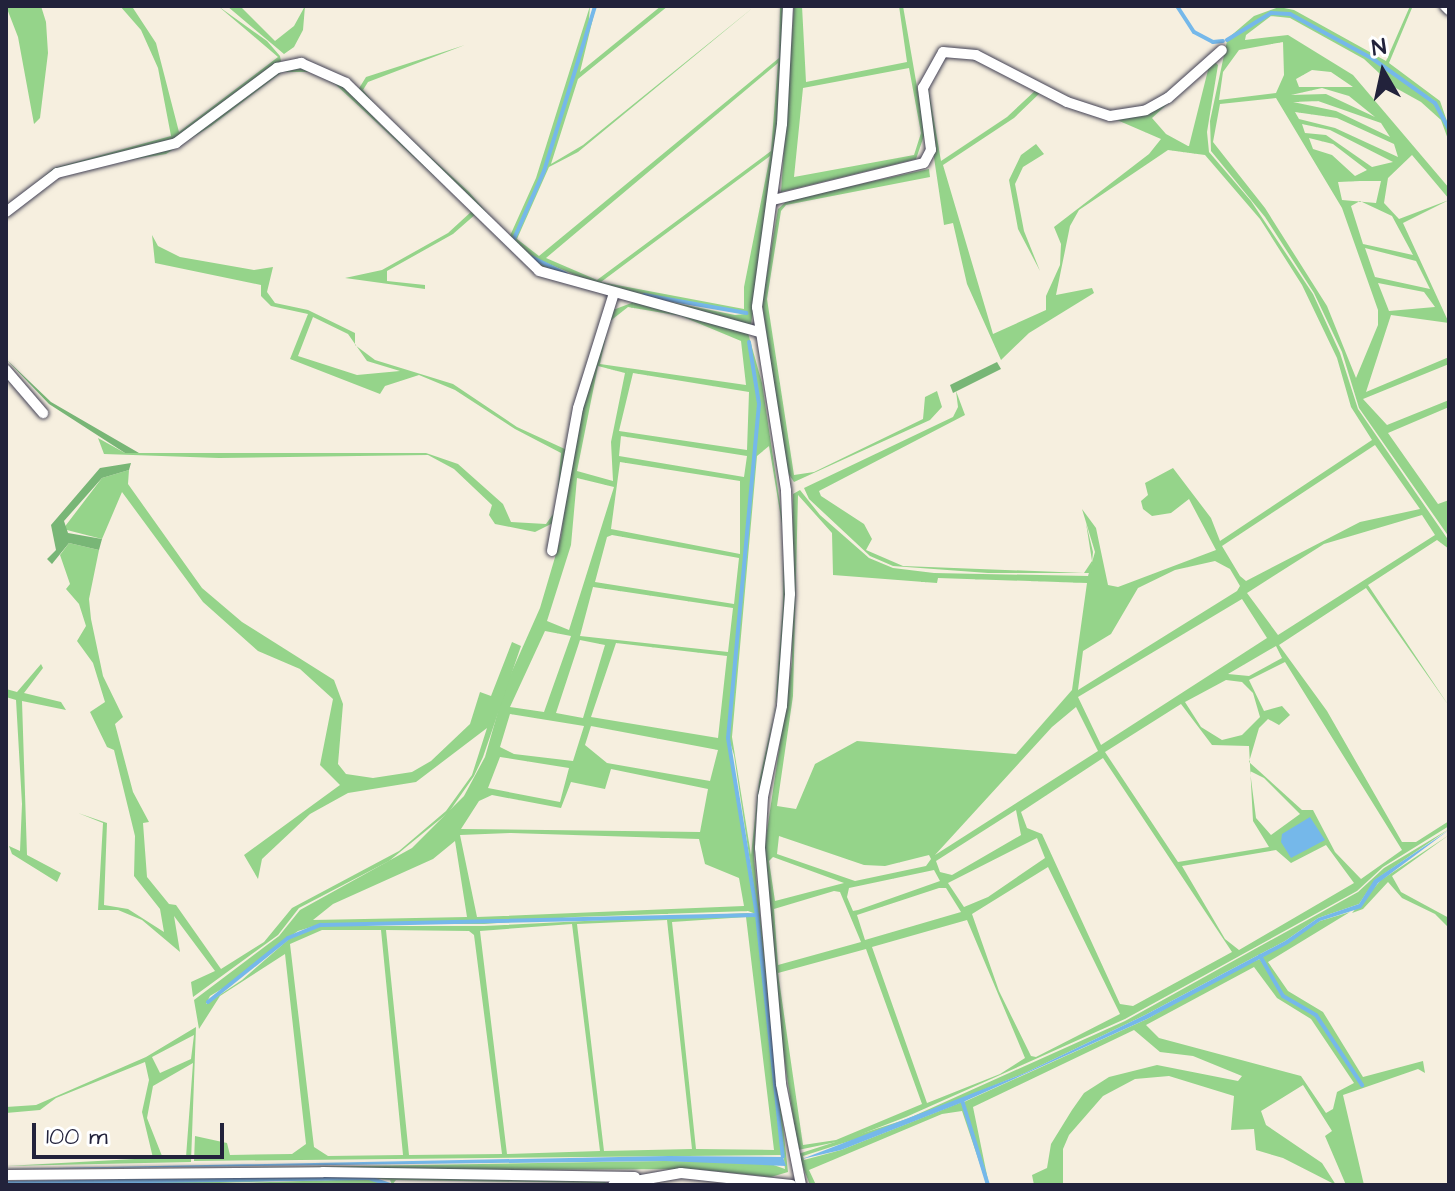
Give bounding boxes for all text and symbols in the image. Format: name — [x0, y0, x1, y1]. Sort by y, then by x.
text: N — [1370, 31, 1388, 64]
north arrow — [1343, 32, 1423, 112]
scale bar — [36, 1107, 228, 1157]
text: 100 m — [46, 1120, 108, 1154]

